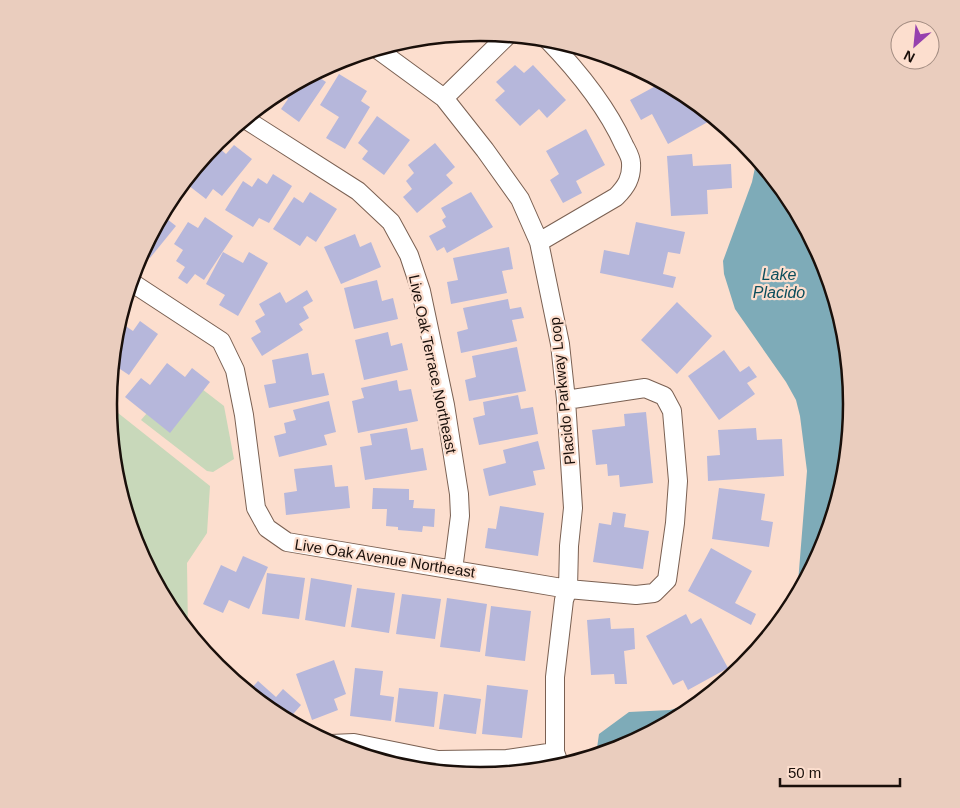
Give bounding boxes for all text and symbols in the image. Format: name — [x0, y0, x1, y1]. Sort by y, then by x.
north arrow — [890, 20, 940, 70]
text: N — [901, 47, 917, 66]
water label: Lake Placido — [753, 266, 805, 301]
street label: Live Oak Terrace Northeast — [406, 273, 460, 456]
street label: Placido Parkway Loop — [546, 316, 578, 466]
street label: Live Oak Avenue Northeast — [294, 535, 477, 581]
scale bar — [780, 756, 900, 788]
text: 50 m — [788, 764, 821, 781]

